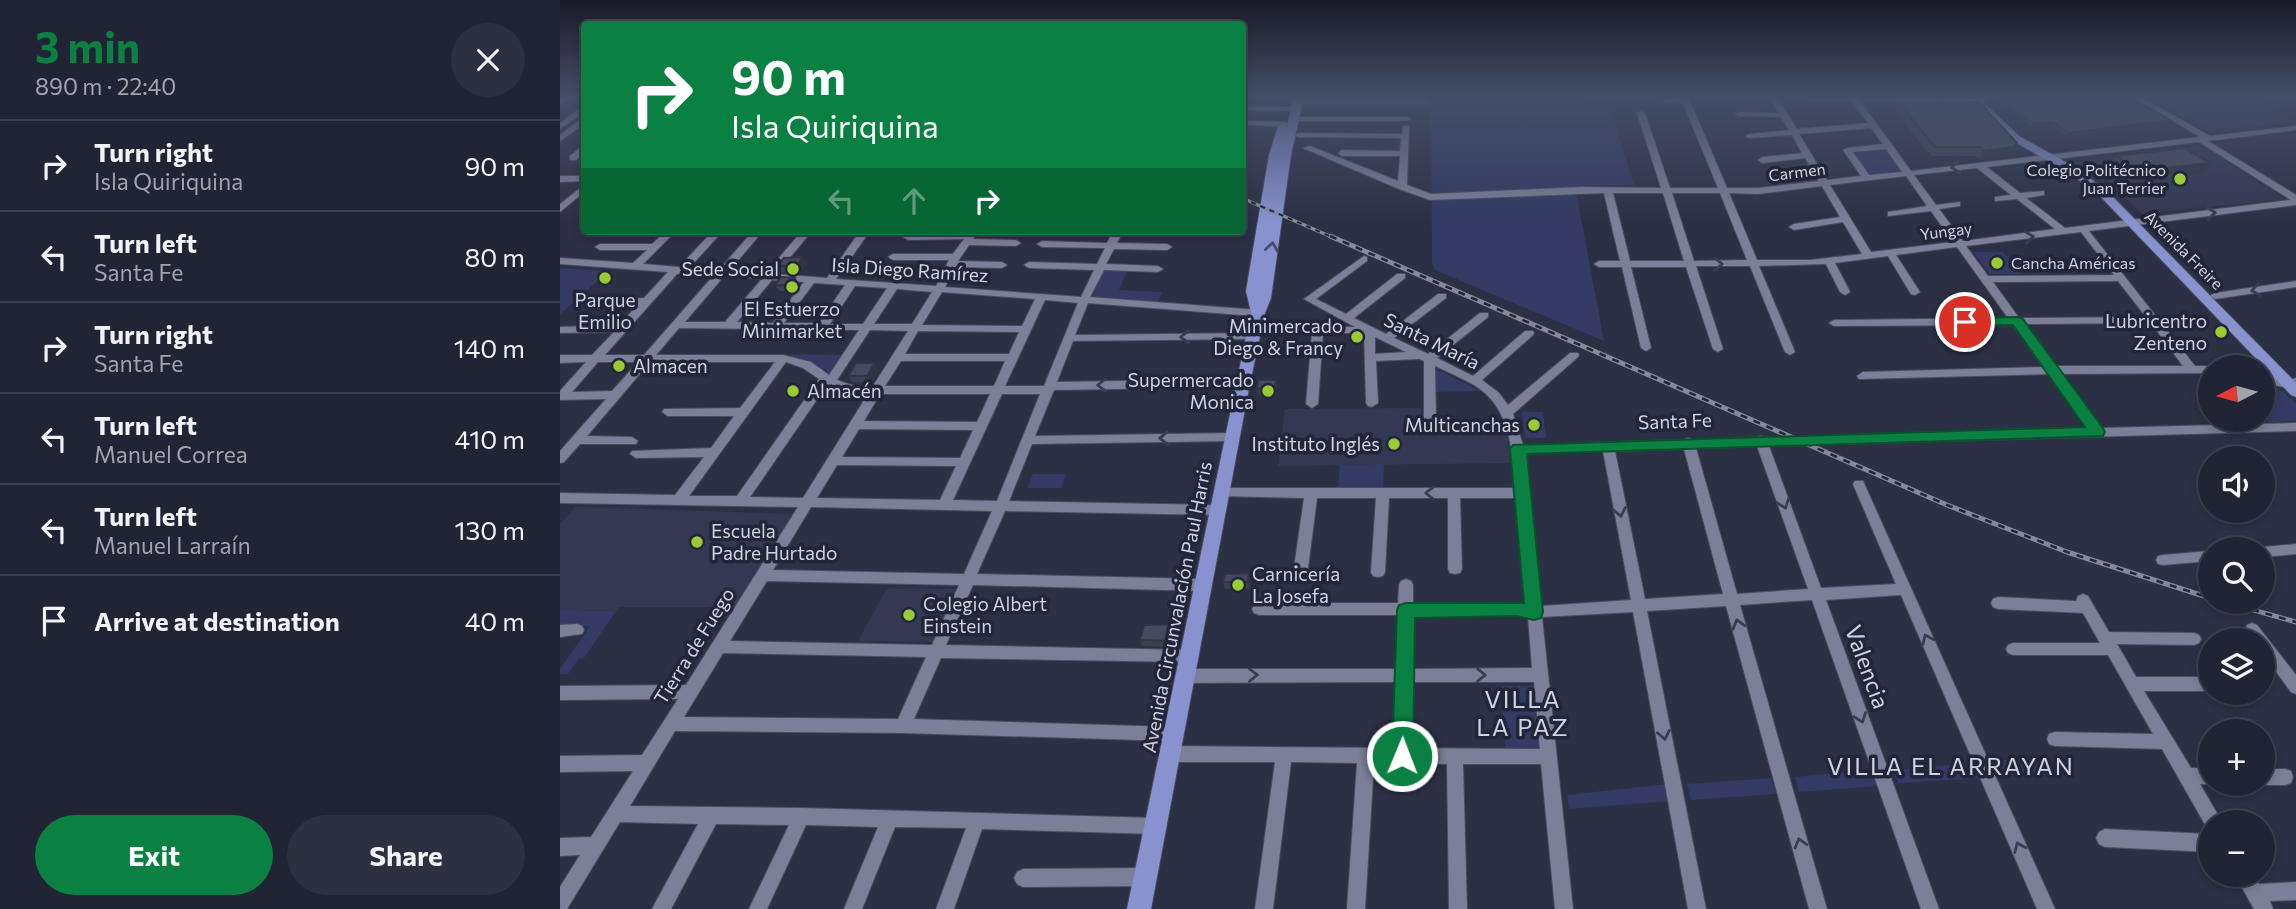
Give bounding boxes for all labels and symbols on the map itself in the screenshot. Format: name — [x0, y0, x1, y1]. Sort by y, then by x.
street label: Carmen — [1767, 159, 1827, 184]
one-way arrow — [1950, 160, 1962, 175]
place label: Colegio Politécnico Juan Terrier — [2027, 160, 2167, 197]
marker: Colegio Politécnico Juan Terrier — [2172, 171, 2188, 187]
one-way arrow — [2205, 205, 2217, 220]
street label: Avenida Freire — [2141, 207, 2227, 293]
street label: Yungay — [1919, 218, 1973, 243]
one-way arrow — [2024, 229, 2035, 244]
one-way arrow — [1264, 241, 1279, 252]
street label: Isla Diego Ramírez — [831, 253, 989, 286]
place label: Cancha Américas — [2011, 253, 2136, 272]
marker: Cancha Américas — [1989, 255, 2005, 271]
one-way arrow — [1714, 256, 1724, 272]
place label: Sede Social — [682, 257, 779, 280]
marker: Sede Social — [785, 261, 801, 277]
marker: Parque Emilio — [597, 270, 613, 286]
marker: El Estuerzo Minimarket — [784, 279, 800, 295]
one-way arrow — [2250, 282, 2261, 297]
place label: Parque Emilio — [575, 288, 635, 333]
pin — [1935, 292, 1995, 352]
place label: El Estuerzo Minimarket — [742, 297, 842, 342]
street label: Santa María — [1381, 307, 1484, 374]
place label: Lubricentro Zenteno — [2105, 309, 2207, 354]
place label: Minimercado Diego & Francy — [1213, 314, 1343, 359]
marker: Lubricentro Zenteno — [2213, 324, 2229, 340]
one-way arrow — [1179, 329, 1190, 345]
marker: Minimercado Diego & Francy — [1349, 329, 1365, 345]
place label: Almacen — [633, 354, 708, 377]
north arrow — [2198, 355, 2275, 432]
marker: Almacen — [611, 358, 627, 374]
place label: Supermercado Monica — [1128, 368, 1254, 413]
one-way arrow — [1096, 378, 1107, 393]
place label: Almacén — [807, 379, 882, 402]
marker: Almacén — [785, 383, 801, 399]
marker: Supermercado Monica — [1260, 383, 1276, 399]
street label: Santa Fe — [1638, 408, 1712, 433]
place label: Multicanchas — [1405, 413, 1520, 436]
marker: Multicanchas — [1526, 417, 1542, 433]
one-way arrow — [1159, 430, 1169, 446]
place label: Instituto Inglés — [1252, 432, 1380, 455]
marker: Instituto Inglés — [1386, 436, 1402, 452]
street label: Avenida Circunvalación Paul Harris — [1137, 459, 1216, 754]
one-way arrow — [1424, 485, 1434, 501]
one-way arrow — [1776, 497, 1790, 510]
one-way arrow — [1612, 506, 1627, 518]
place label: Escuela Padre Hurtado — [711, 519, 837, 564]
marker: Escuela Padre Hurtado — [689, 534, 705, 550]
place label: Carnicería La Josefa — [1252, 562, 1340, 607]
marker: Carnicería La Josefa — [1230, 577, 1246, 593]
street label: Tierra de Fuego — [649, 583, 739, 708]
place label: Colegio Albert Einstein — [923, 592, 1047, 637]
marker: Colegio Albert Einstein — [901, 607, 917, 623]
one-way arrow — [1732, 618, 1747, 630]
street label: Valencia — [1840, 621, 1896, 712]
one-way arrow — [1921, 633, 1935, 646]
one-way arrow — [1476, 667, 1487, 683]
one-way arrow — [1248, 668, 1259, 683]
district label: VILLA LA PAZ — [1476, 684, 1570, 741]
one-way arrow — [1853, 712, 1867, 724]
position arrow — [1365, 719, 1439, 793]
one-way arrow — [1655, 729, 1670, 741]
district label: VILLA EL ARRAYAN — [1827, 751, 2075, 780]
one-way arrow — [1793, 837, 1808, 849]
one-way arrow — [2013, 841, 2027, 854]

